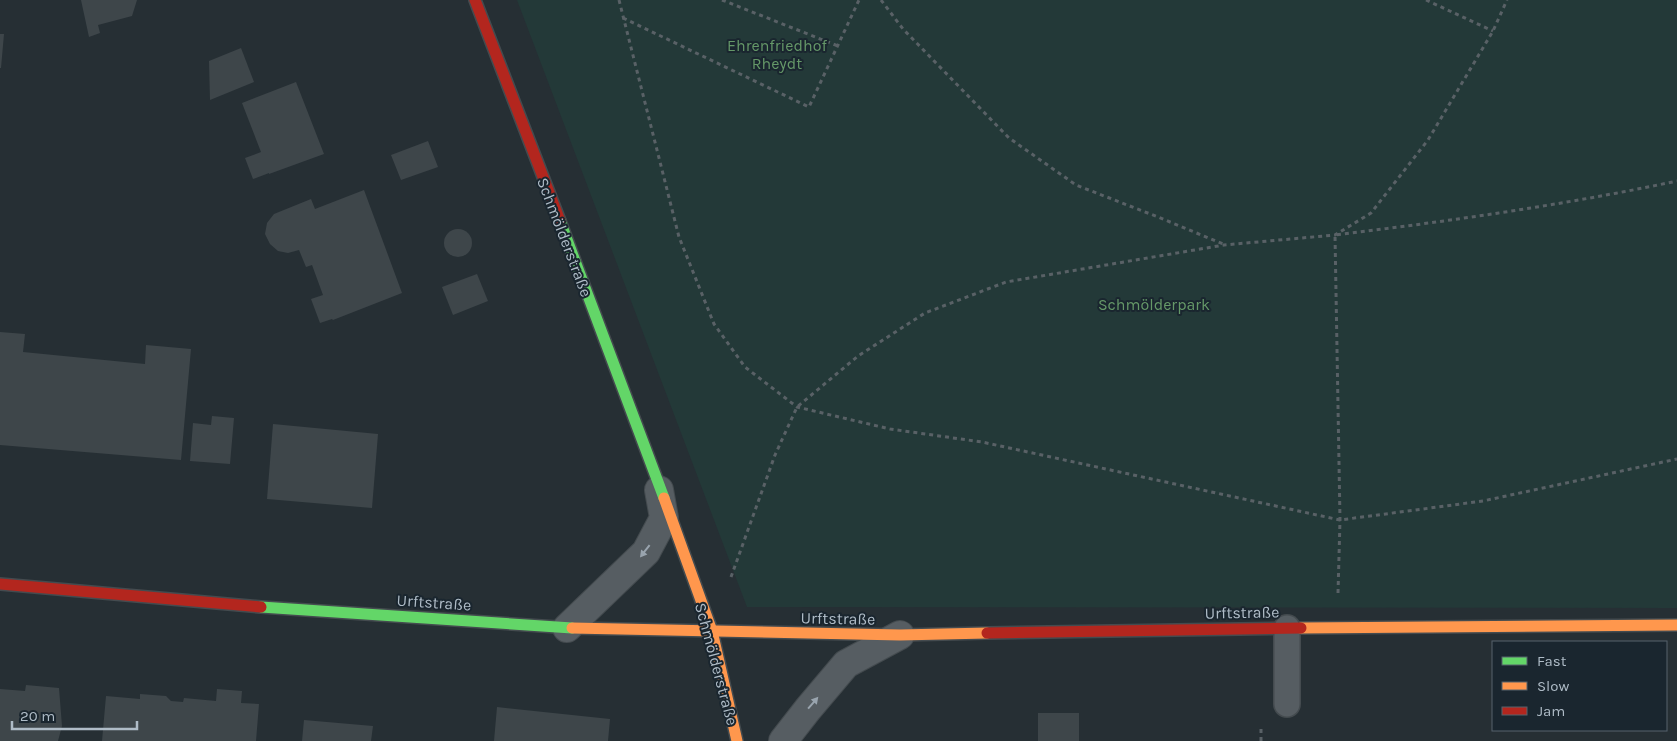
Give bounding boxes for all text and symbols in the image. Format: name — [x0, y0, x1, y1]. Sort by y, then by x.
park label: Ehrenfriedhof Rheydt — [727, 36, 827, 73]
street label: Schmölderstraße — [533, 175, 596, 300]
park label: Schmölderpark — [1098, 295, 1210, 314]
one-way arrow — [640, 545, 650, 558]
street label: Urftstraße — [396, 590, 472, 615]
street label: Schmölderstraße — [691, 601, 742, 728]
street label: Urftstraße — [1204, 602, 1280, 623]
street label: Urftstraße — [800, 608, 876, 629]
legend — [1492, 641, 1667, 731]
text: Fast — [1537, 652, 1567, 670]
text: Slow — [1537, 677, 1569, 695]
one-way arrow — [807, 697, 819, 709]
scale bar — [12, 698, 138, 730]
text: Jam — [1537, 702, 1565, 720]
text: 20 m — [20, 707, 55, 725]

